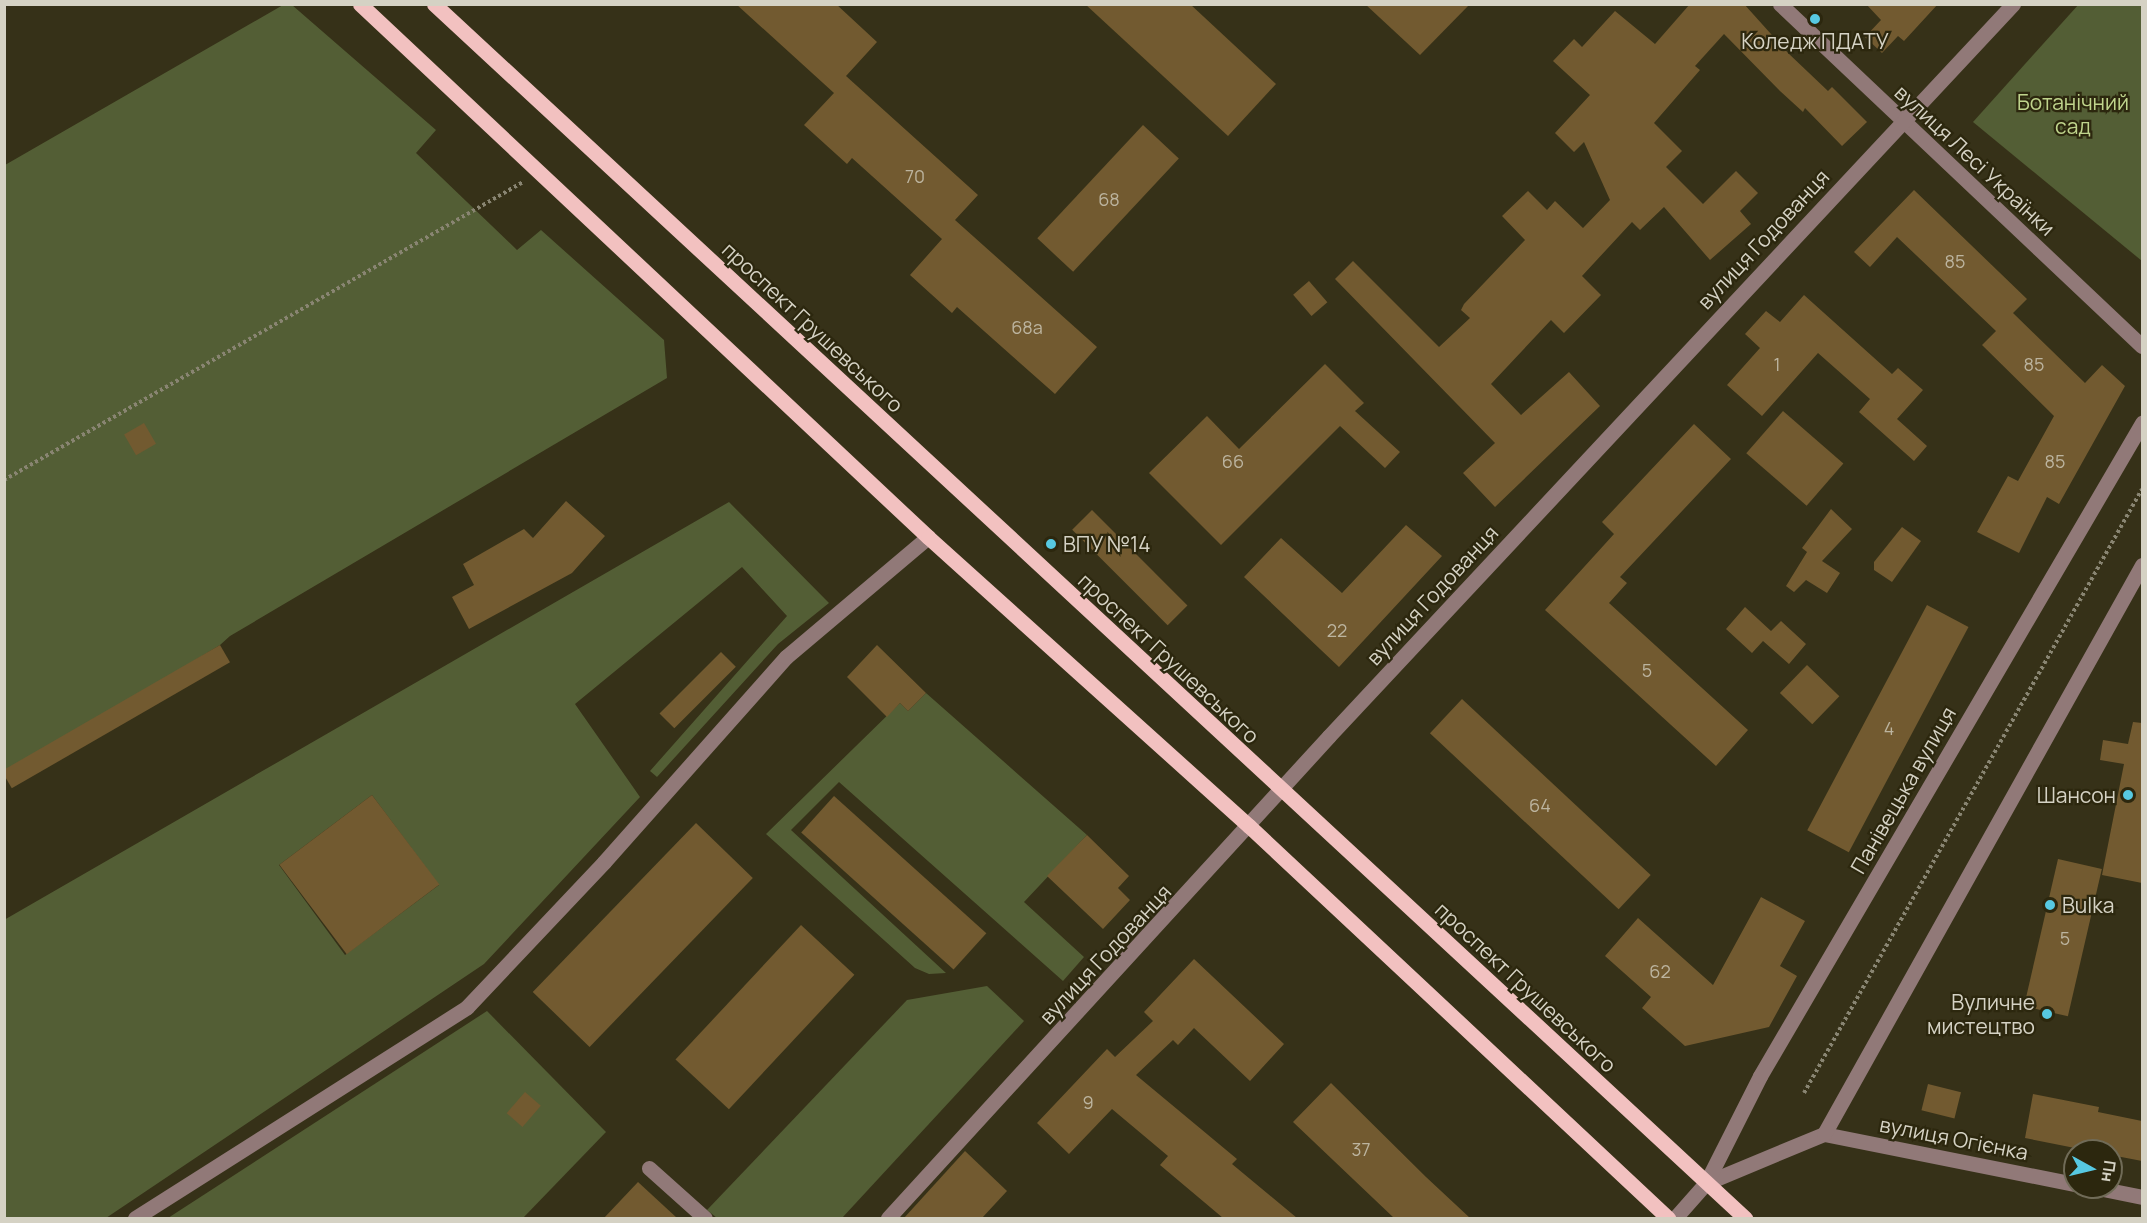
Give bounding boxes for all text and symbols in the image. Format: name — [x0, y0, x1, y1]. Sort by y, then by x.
marker: Коледж ПДАТУ — [1808, 12, 1822, 26]
place label: Коледж ПДАТУ — [1741, 28, 1889, 54]
street label: вулиця Лесі Українки — [1890, 79, 2060, 241]
park label: Ботанічний сад — [2017, 89, 2129, 139]
street label: вулиця Годованця — [1692, 164, 1834, 314]
house number: 70 — [905, 165, 925, 187]
house number: 68 — [1098, 188, 1120, 210]
street label: проспект Грушевського — [717, 237, 909, 417]
house number: 85 — [1945, 250, 1965, 272]
house number: 68а — [1011, 316, 1043, 338]
house number: 1 — [1773, 353, 1781, 375]
house number: 85 — [2024, 353, 2044, 375]
house number: 66 — [1222, 450, 1244, 472]
house number: 85 — [2045, 450, 2065, 472]
street label: вулиця Годованця — [1361, 520, 1503, 670]
place label: ВПУ №14 — [1063, 531, 1151, 557]
marker: ВПУ №14 — [1044, 537, 1058, 551]
street label: проспект Грушевського — [1073, 568, 1265, 748]
house number: 22 — [1327, 619, 1347, 641]
house number: 5 — [1642, 659, 1652, 681]
street label: Панівецька вулиця — [1845, 702, 1961, 878]
house number: 4 — [1884, 717, 1894, 739]
place label: Шансон — [2037, 782, 2116, 808]
marker: Шансон — [2121, 788, 2135, 802]
house number: 64 — [1529, 794, 1551, 816]
street label: вулиця Годованця — [1034, 879, 1176, 1029]
place label: Bulka — [2062, 892, 2114, 918]
street label: проспект Грушевського — [1430, 897, 1622, 1077]
marker: Bulka — [2043, 898, 2057, 912]
house number: 5 — [2060, 927, 2070, 949]
house number: 62 — [1649, 960, 1671, 982]
place label: Вуличне мистецтво — [1927, 989, 2035, 1039]
marker: Вуличне мистецтво — [2040, 1007, 2054, 1021]
house number: 9 — [1082, 1091, 1094, 1113]
street label: вулиця Огієнка — [1878, 1111, 2030, 1165]
house number: 37 — [1352, 1138, 1370, 1160]
north arrow — [2063, 1139, 2123, 1199]
text: Пн — [2096, 1159, 2121, 1183]

